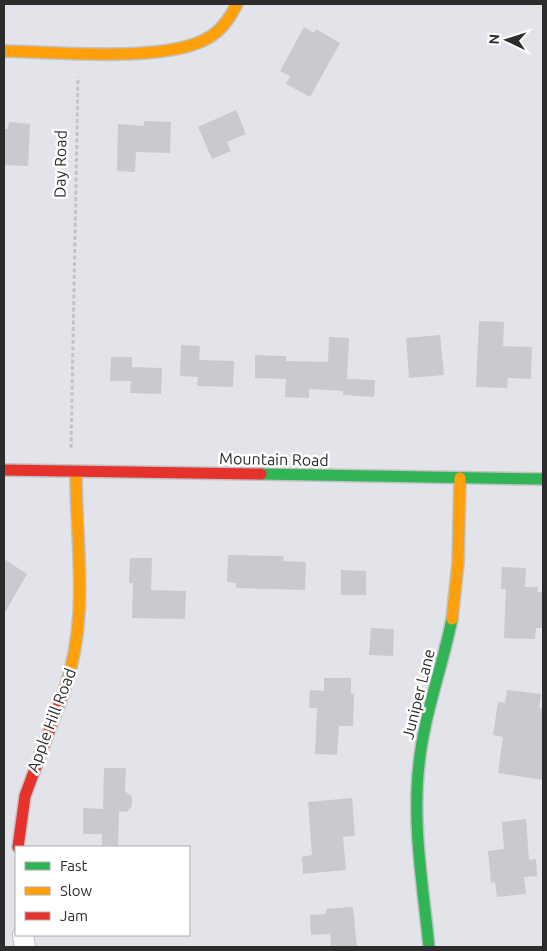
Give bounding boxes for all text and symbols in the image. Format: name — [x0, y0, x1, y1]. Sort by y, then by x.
north arrow — [482, 15, 532, 65]
text: N — [486, 33, 502, 45]
street label: Day Road — [50, 130, 70, 198]
street label: Mountain Road — [219, 449, 329, 469]
street label: Juniper Lane — [398, 647, 438, 741]
street label: Apple Hill Road — [23, 666, 79, 774]
legend — [15, 846, 190, 936]
text: Fast — [60, 857, 88, 874]
text: Slow — [60, 882, 93, 899]
text: Jam — [60, 907, 88, 924]

